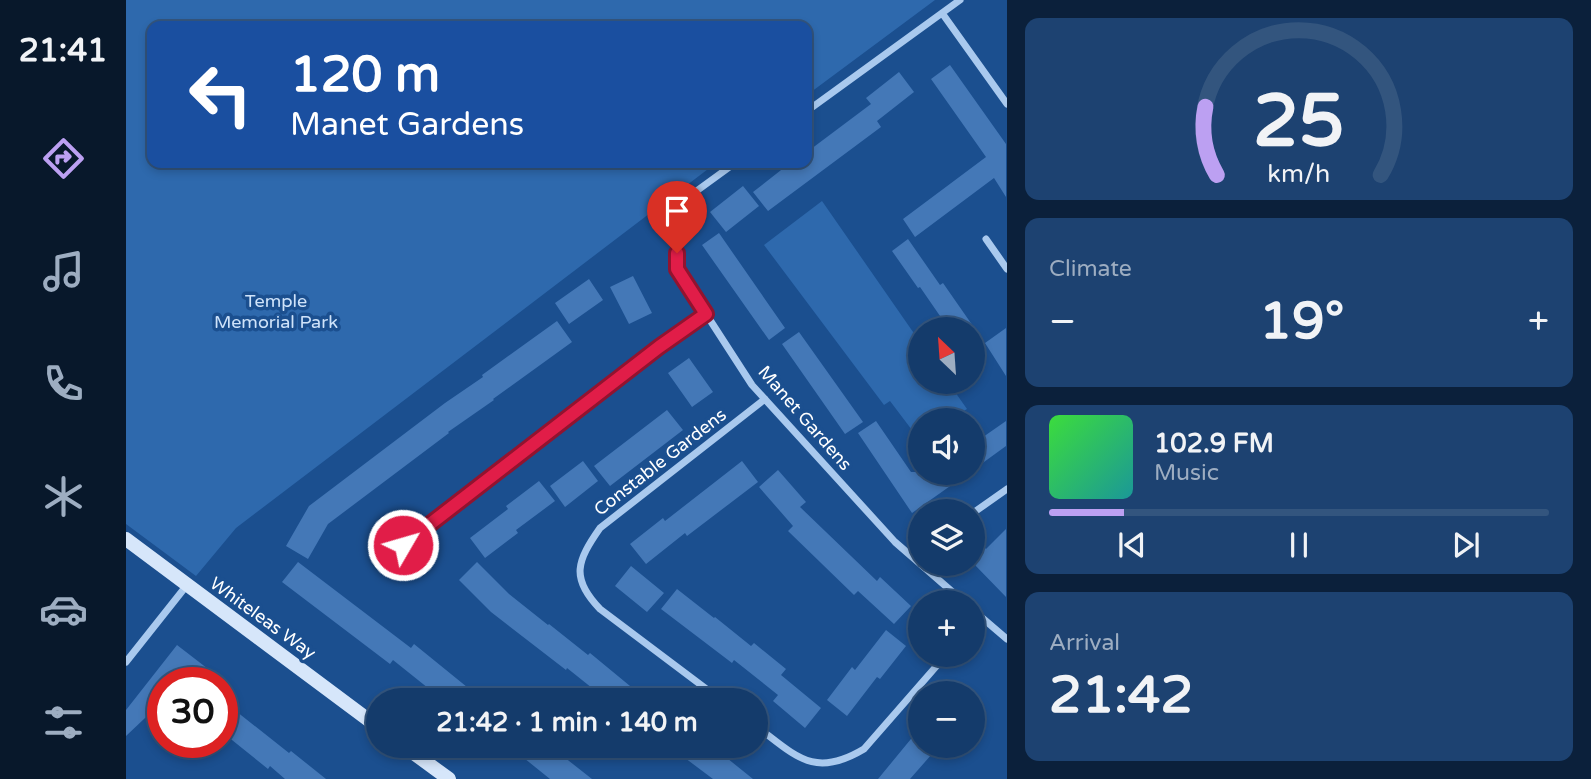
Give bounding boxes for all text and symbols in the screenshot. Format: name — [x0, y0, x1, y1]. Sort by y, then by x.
text: 21:41 — [19, 32, 107, 70]
text: 120 m — [290, 46, 440, 105]
icon: left — [175, 49, 266, 140]
text: 25 — [1253, 78, 1345, 166]
text: Manet Gardens — [290, 106, 524, 144]
icon: directions — [39, 134, 88, 183]
text: km/h — [1268, 159, 1330, 189]
pin — [647, 181, 707, 253]
icon: arrive — [658, 192, 696, 230]
icon: music — [39, 247, 88, 296]
text: Climate — [1049, 255, 1132, 283]
park label: Temple Memorial Park — [214, 290, 338, 333]
text: 19° — [1259, 290, 1344, 353]
text: − — [1049, 299, 1076, 345]
text: + — [1528, 299, 1549, 345]
north arrow — [908, 317, 985, 394]
map controls — [908, 317, 985, 758]
icon: phone — [39, 359, 88, 408]
street label: Manet Gardens — [753, 361, 857, 475]
street label: Constable Gardens — [589, 403, 731, 521]
button: sound — [908, 408, 985, 485]
text: 102.9 FM — [1154, 428, 1274, 459]
text: Music — [1154, 459, 1219, 487]
icon: climate — [39, 472, 88, 521]
button: layers — [908, 499, 985, 576]
position arrow — [366, 508, 440, 582]
icon: previous — [1113, 526, 1151, 564]
icon: pause — [1280, 526, 1318, 564]
icon: next — [1447, 526, 1485, 564]
street label: Whiteleas Way — [206, 572, 321, 664]
icon: car — [39, 585, 88, 634]
button: + — [908, 590, 985, 667]
text: Arrival — [1049, 629, 1120, 657]
text: 21:42 — [1049, 664, 1193, 727]
speed limit sign: 30 — [147, 667, 238, 758]
button: − — [908, 681, 985, 758]
icon: filters — [39, 698, 88, 747]
text: 21:42 · 1 min · 140 m — [436, 707, 698, 738]

